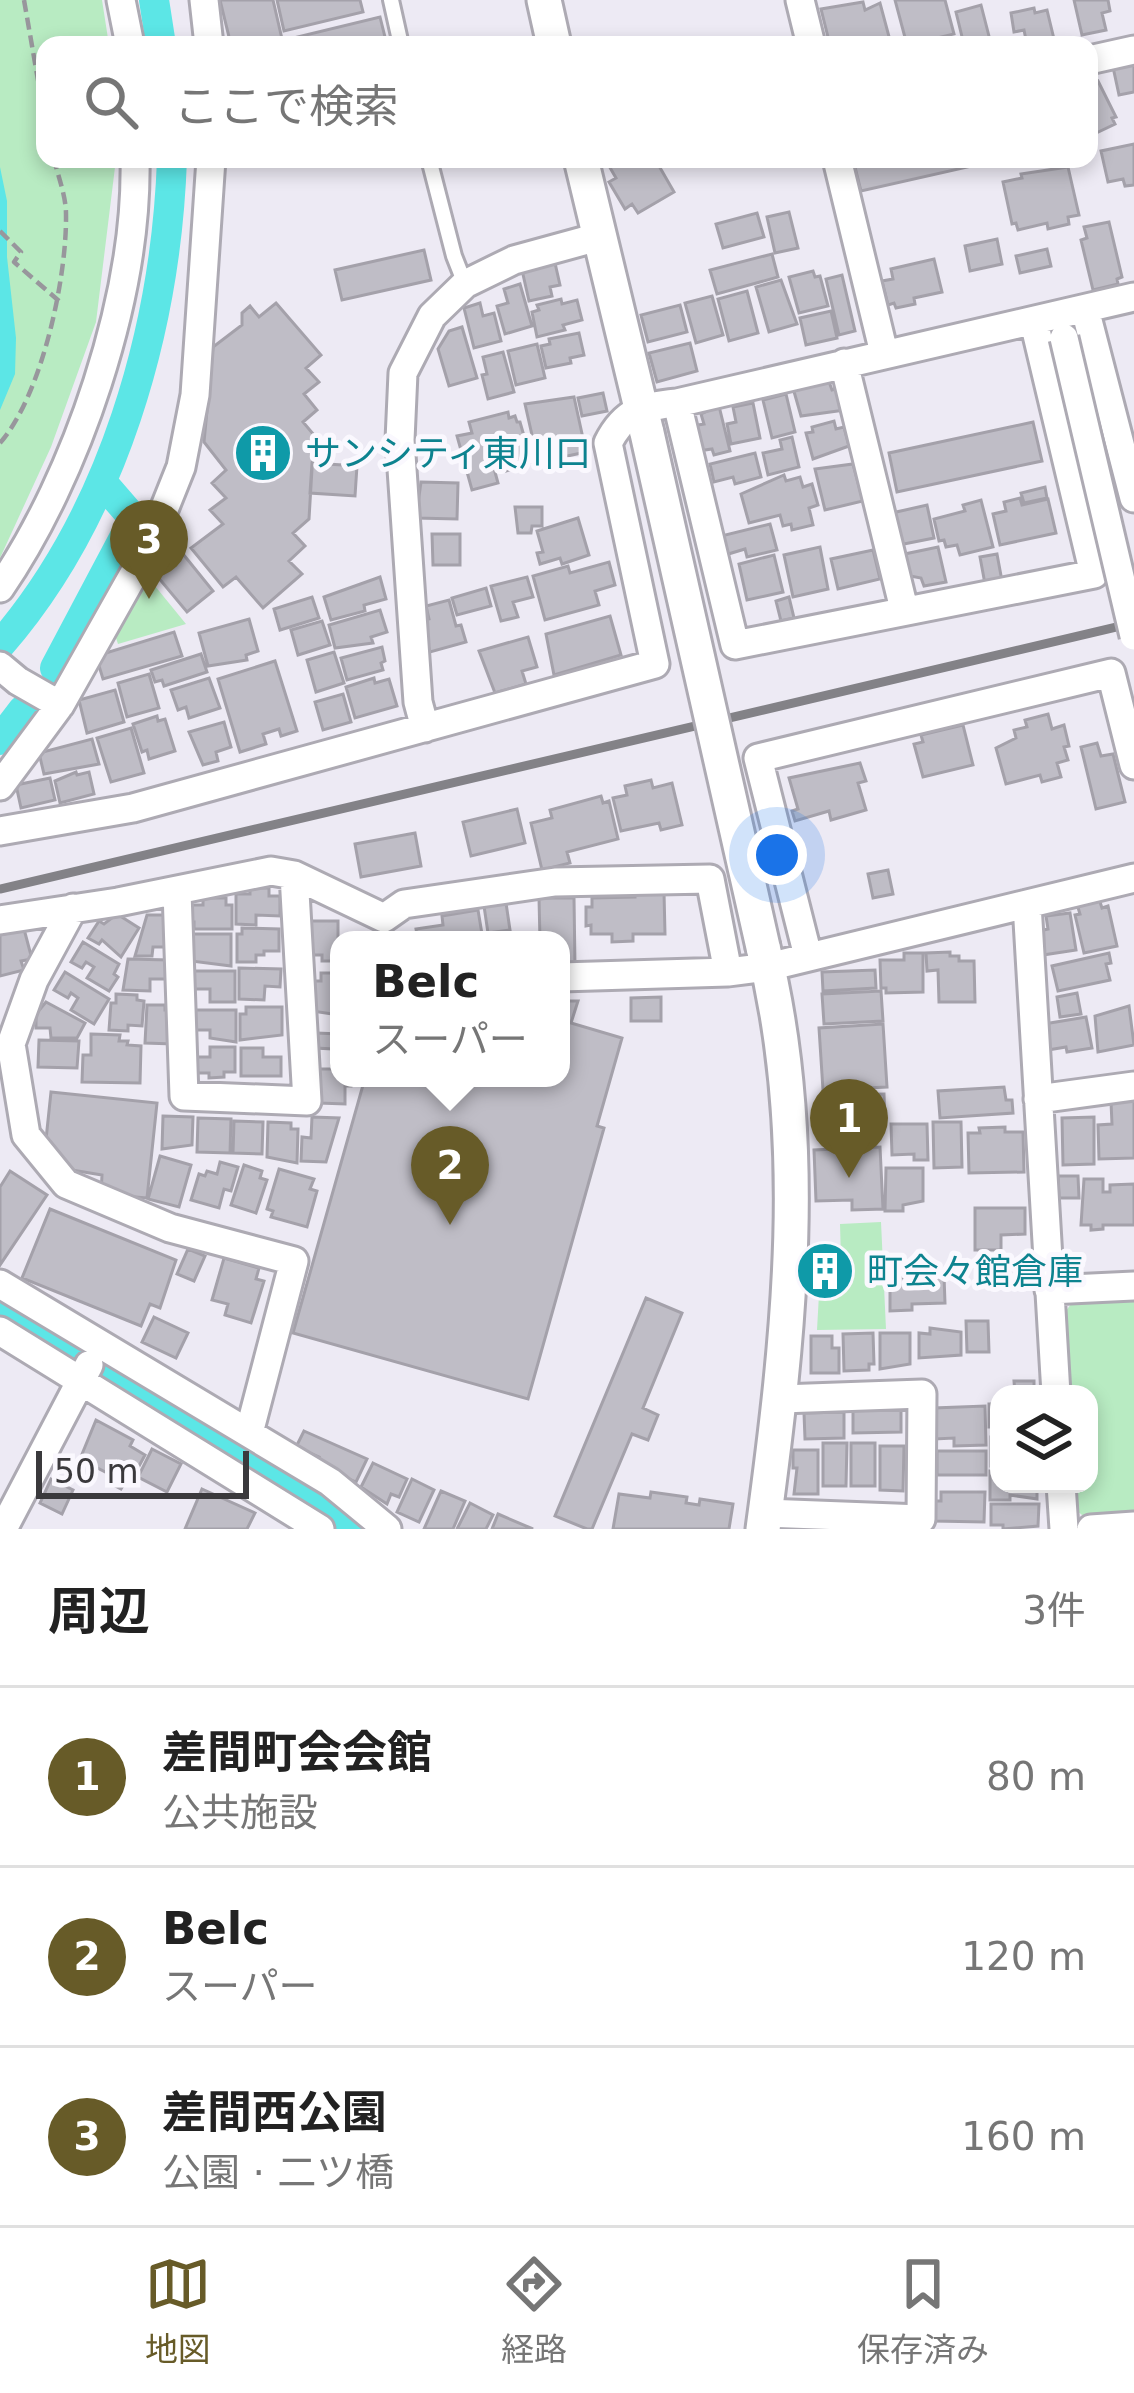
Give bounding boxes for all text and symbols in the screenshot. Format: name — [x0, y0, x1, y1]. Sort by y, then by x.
search box — [36, 36, 1098, 168]
icon: search — [78, 69, 144, 135]
text: ここで検索 — [174, 80, 399, 133]
building icon: サンシティ東川口 — [232, 422, 294, 484]
place label: サンシティ東川口 — [305, 433, 591, 474]
pin: 3 — [110, 500, 188, 599]
your location — [747, 825, 807, 885]
popup — [330, 931, 570, 1087]
text: Belc — [372, 955, 479, 1008]
text: スーパー — [372, 1017, 528, 1062]
pin: 1 — [810, 1079, 888, 1178]
pin: 2 — [411, 1126, 489, 1225]
building icon: 町会々館倉庫 — [794, 1240, 856, 1302]
place label: 町会々館倉庫 — [867, 1251, 1083, 1292]
map controls — [990, 1385, 1098, 1493]
button: layers — [990, 1385, 1098, 1493]
scale bar — [36, 1445, 249, 1498]
text: 50 m — [54, 1452, 139, 1491]
text: 周辺 — [48, 1582, 150, 1641]
text: 3件 — [1022, 1588, 1086, 1633]
text: 差間町会会館 — [162, 1726, 432, 1779]
text: 1 — [73, 1754, 101, 1799]
text: 80 m — [986, 1754, 1086, 1799]
text: 公共施設 — [162, 1790, 318, 1835]
text: Belc — [162, 1902, 269, 1955]
text: 2 — [73, 1934, 101, 1979]
text: 120 m — [961, 1934, 1086, 1979]
text: スーパー — [162, 1964, 318, 2009]
text: 差間西公園 — [162, 2086, 387, 2139]
text: 3 — [73, 2114, 101, 2159]
text: 160 m — [961, 2114, 1086, 2159]
text: 公園 · 二ツ橋 — [162, 2150, 394, 2195]
tab: 地図 — [145, 2251, 211, 2371]
tab: 経路 — [501, 2251, 567, 2371]
tab: 保存済み — [857, 2251, 989, 2371]

